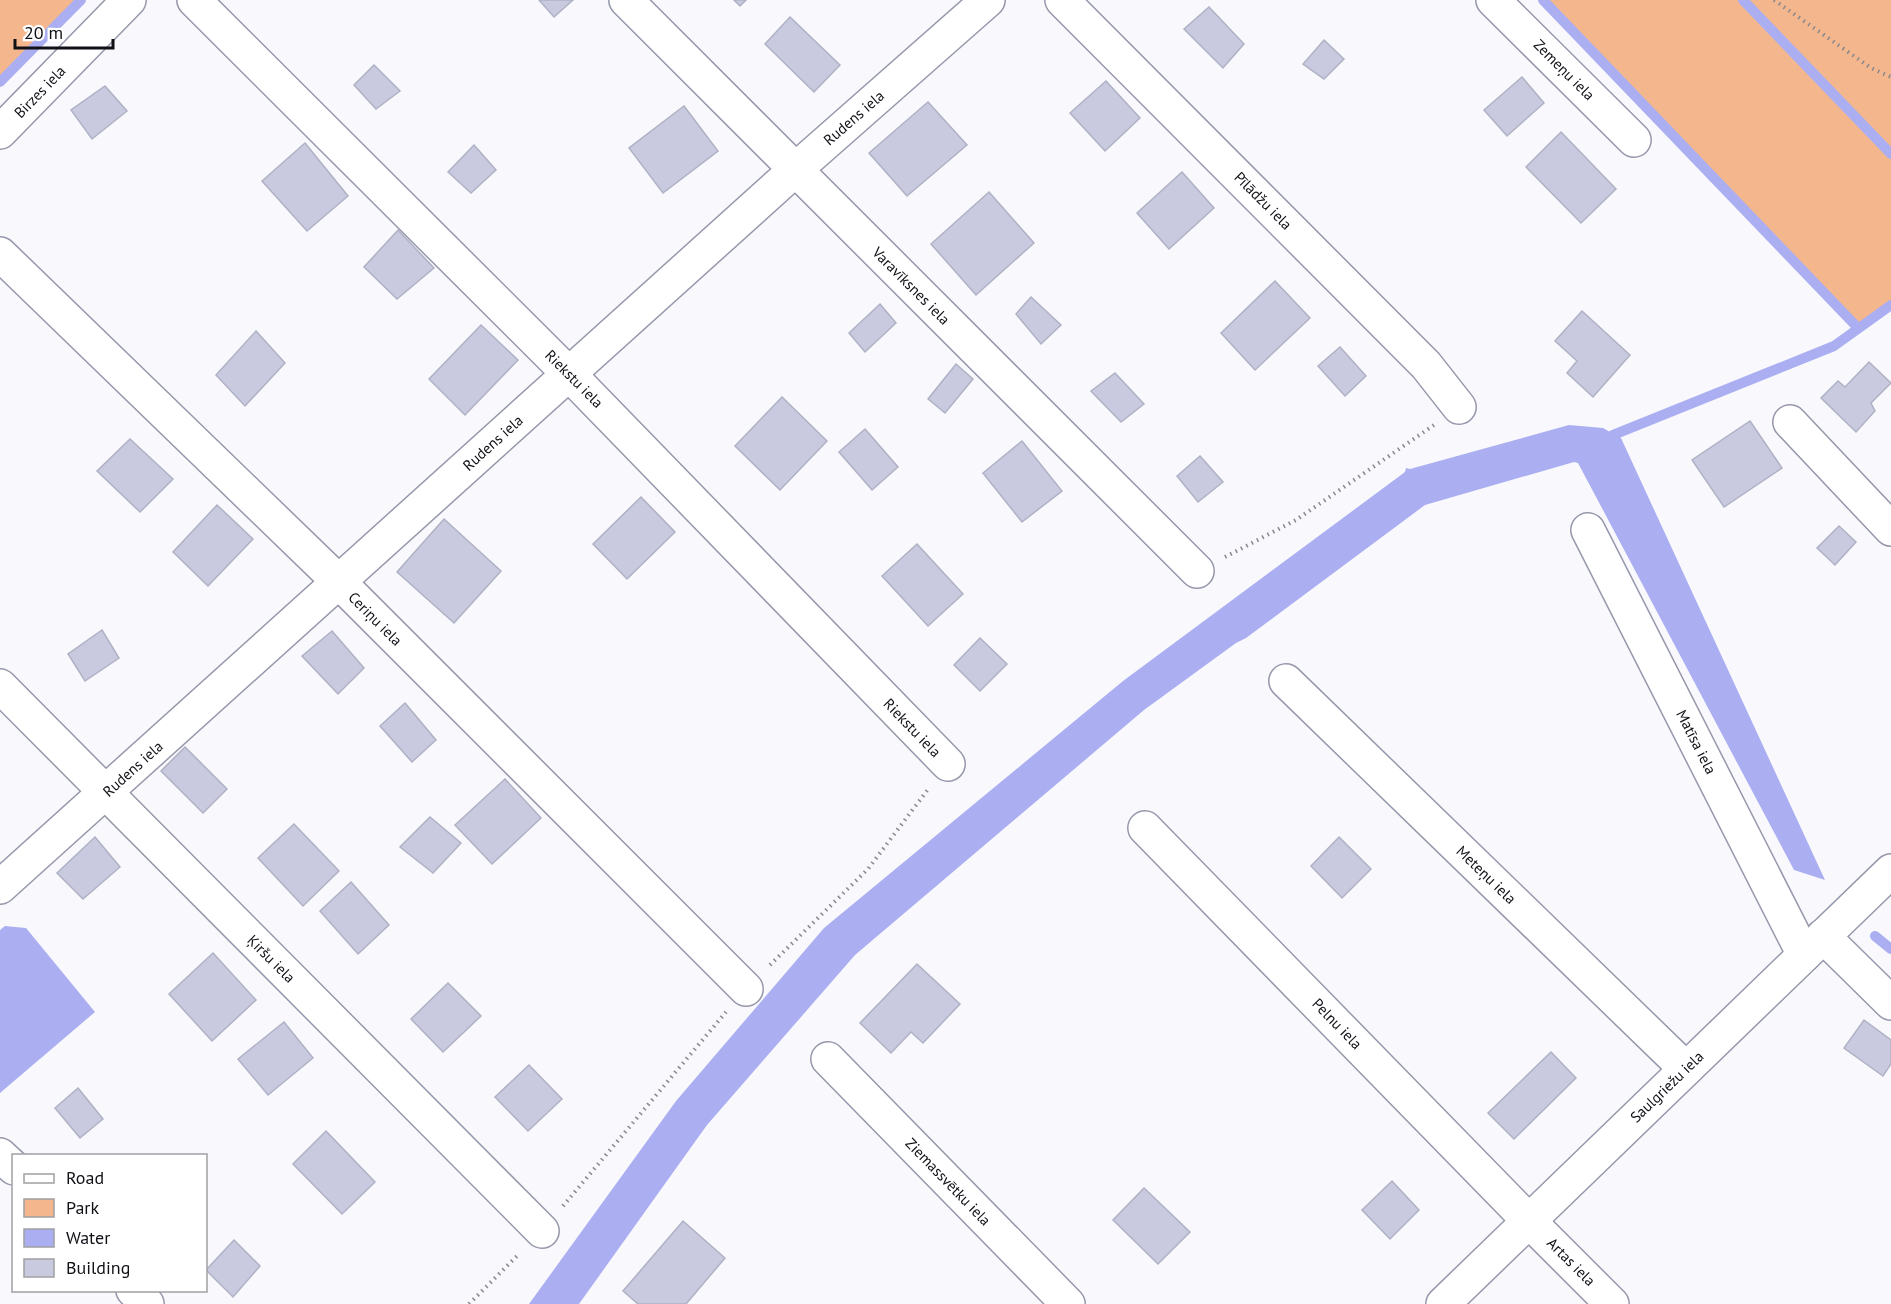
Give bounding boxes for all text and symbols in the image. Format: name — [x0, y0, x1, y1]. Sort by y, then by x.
scale bar — [15, 12, 112, 50]
text: 20 m — [24, 21, 63, 44]
street label: Zemeņu iela — [1530, 35, 1599, 104]
street label: Birzes iela — [10, 61, 69, 122]
street label: Rudens iela — [819, 86, 888, 149]
street label: Pīlādžu iela — [1230, 168, 1296, 234]
street label: Varavīksnes iela — [868, 242, 954, 328]
street label: Riekstu iela — [541, 346, 607, 412]
street label: Rudens iela — [459, 411, 527, 475]
street label: Ceriņu iela — [344, 588, 406, 650]
street label: Riekstu iela — [880, 694, 945, 761]
street label: Matīsa iela — [1672, 706, 1721, 777]
street label: Rudens iela — [99, 737, 167, 801]
street label: Meteņu iela — [1452, 841, 1520, 908]
street label: Ķiršu iela — [243, 931, 299, 987]
street label: Pelnu iela — [1308, 994, 1366, 1053]
street label: Saulgriežu iela — [1626, 1047, 1707, 1126]
street label: Ziemassvētku iela — [902, 1134, 995, 1229]
legend — [12, 1154, 207, 1292]
text: Road — [66, 1166, 104, 1189]
text: Park — [66, 1196, 99, 1219]
text: Water — [66, 1226, 110, 1249]
street label: Artas iela — [1543, 1233, 1600, 1290]
text: Building — [66, 1256, 130, 1279]

